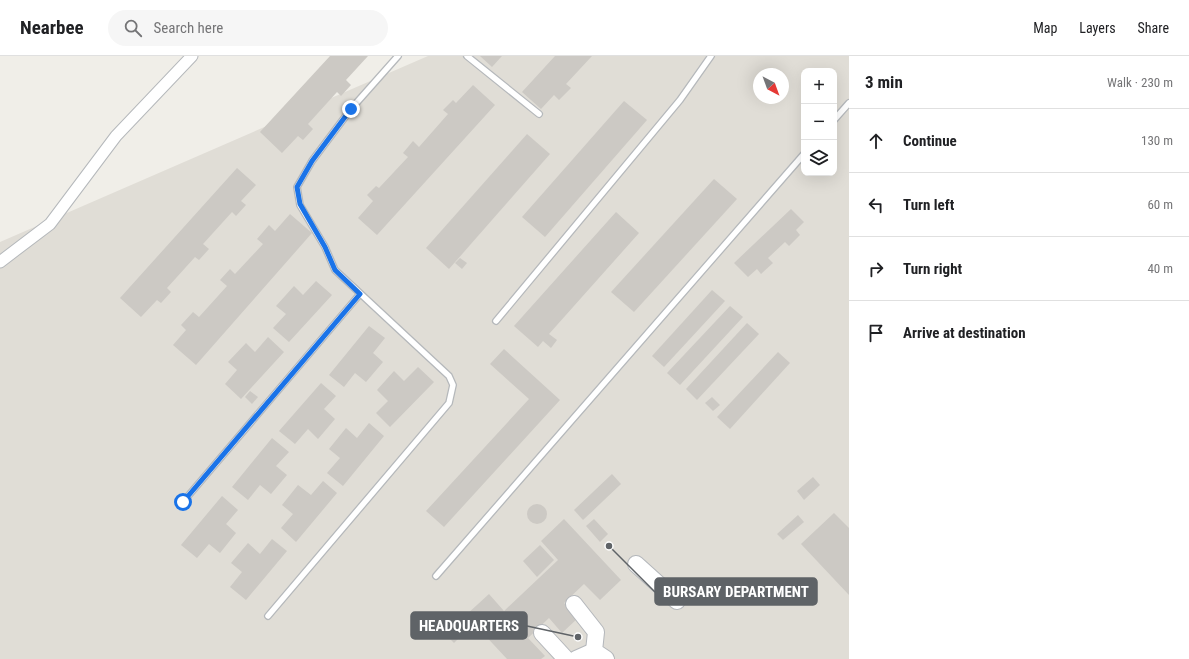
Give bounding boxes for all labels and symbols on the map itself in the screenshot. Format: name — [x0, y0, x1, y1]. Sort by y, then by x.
north arrow — [753, 68, 789, 104]
route end — [342, 100, 360, 118]
route start — [174, 493, 192, 511]
callout: BURSARY DEPARTMENT — [655, 578, 817, 605]
text: BURSARY DEPARTMENT — [663, 583, 809, 601]
callout: HEADQUARTERS — [411, 612, 527, 639]
text: HEADQUARTERS — [419, 617, 519, 635]

